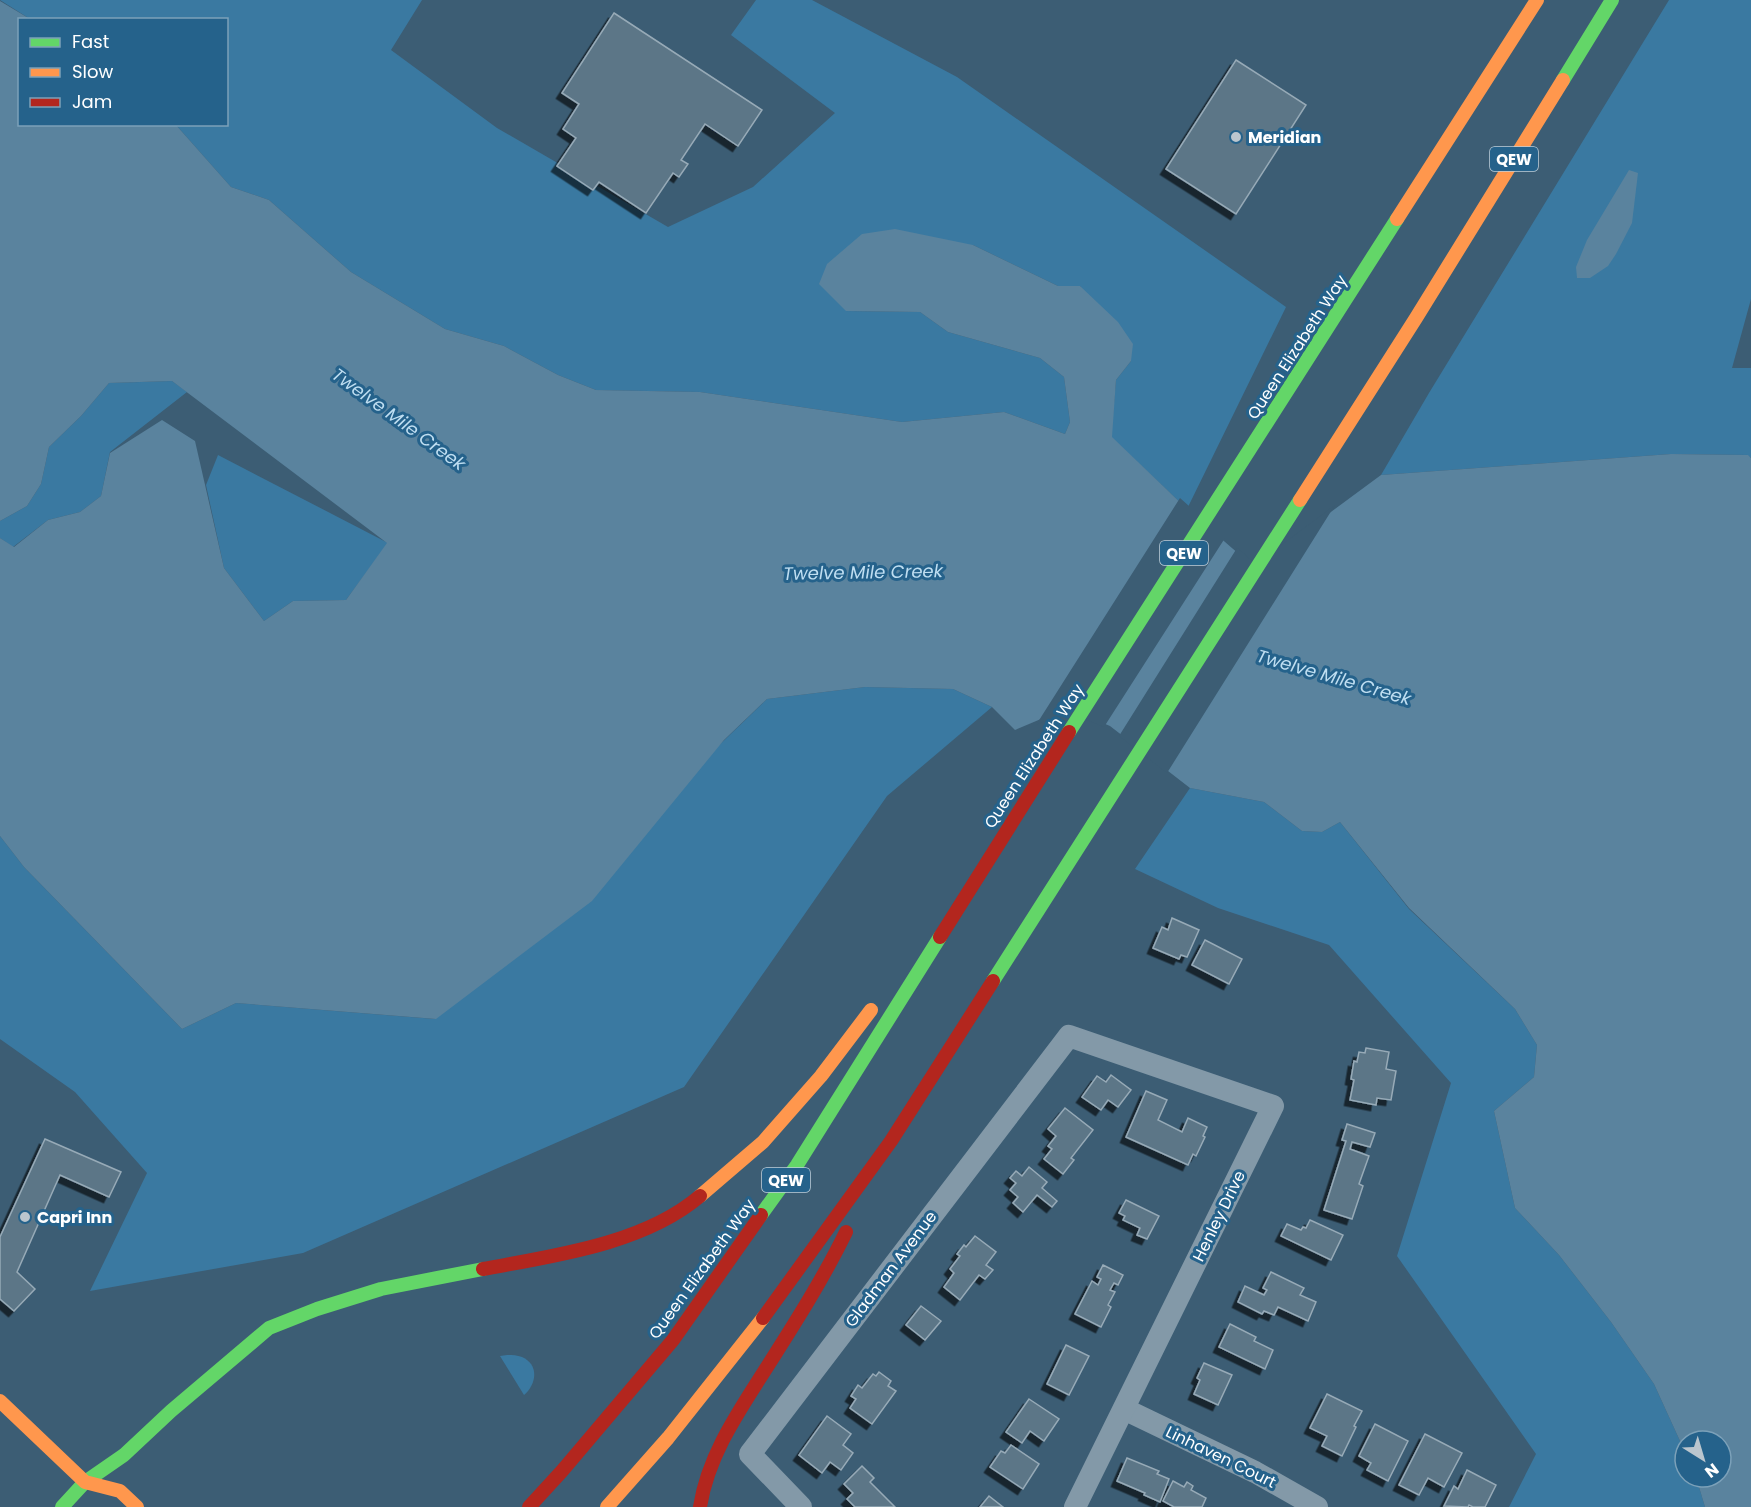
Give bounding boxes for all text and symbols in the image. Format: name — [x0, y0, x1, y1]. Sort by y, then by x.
legend — [18, 18, 228, 126]
text: Fast — [72, 29, 109, 54]
text: Slow — [72, 59, 114, 84]
text: Jam — [72, 89, 112, 114]
place label: Meridian — [1248, 126, 1321, 149]
marker: Meridian — [1229, 130, 1243, 144]
road number: QEW — [1490, 147, 1538, 171]
street label: Queen Elizabeth Way — [1242, 270, 1352, 424]
water label: Twelve Mile Creek — [327, 362, 472, 476]
road number: QEW — [1160, 541, 1208, 565]
water label: Twelve Mile Creek — [783, 558, 944, 586]
water label: Twelve Mile Creek — [1254, 643, 1415, 711]
street label: Queen Elizabeth Way — [979, 679, 1089, 833]
street label: Henley Drive — [1187, 1167, 1251, 1265]
road number: QEW — [762, 1168, 810, 1192]
street label: Queen Elizabeth Way — [643, 1194, 761, 1344]
place label: Capri Inn — [37, 1206, 112, 1229]
street label: Gladman Avenue — [840, 1206, 942, 1332]
marker: Capri Inn — [18, 1210, 32, 1224]
street label: Linhaven Court — [1162, 1420, 1280, 1494]
north arrow — [1673, 1429, 1733, 1489]
text: N — [1700, 1458, 1723, 1483]

